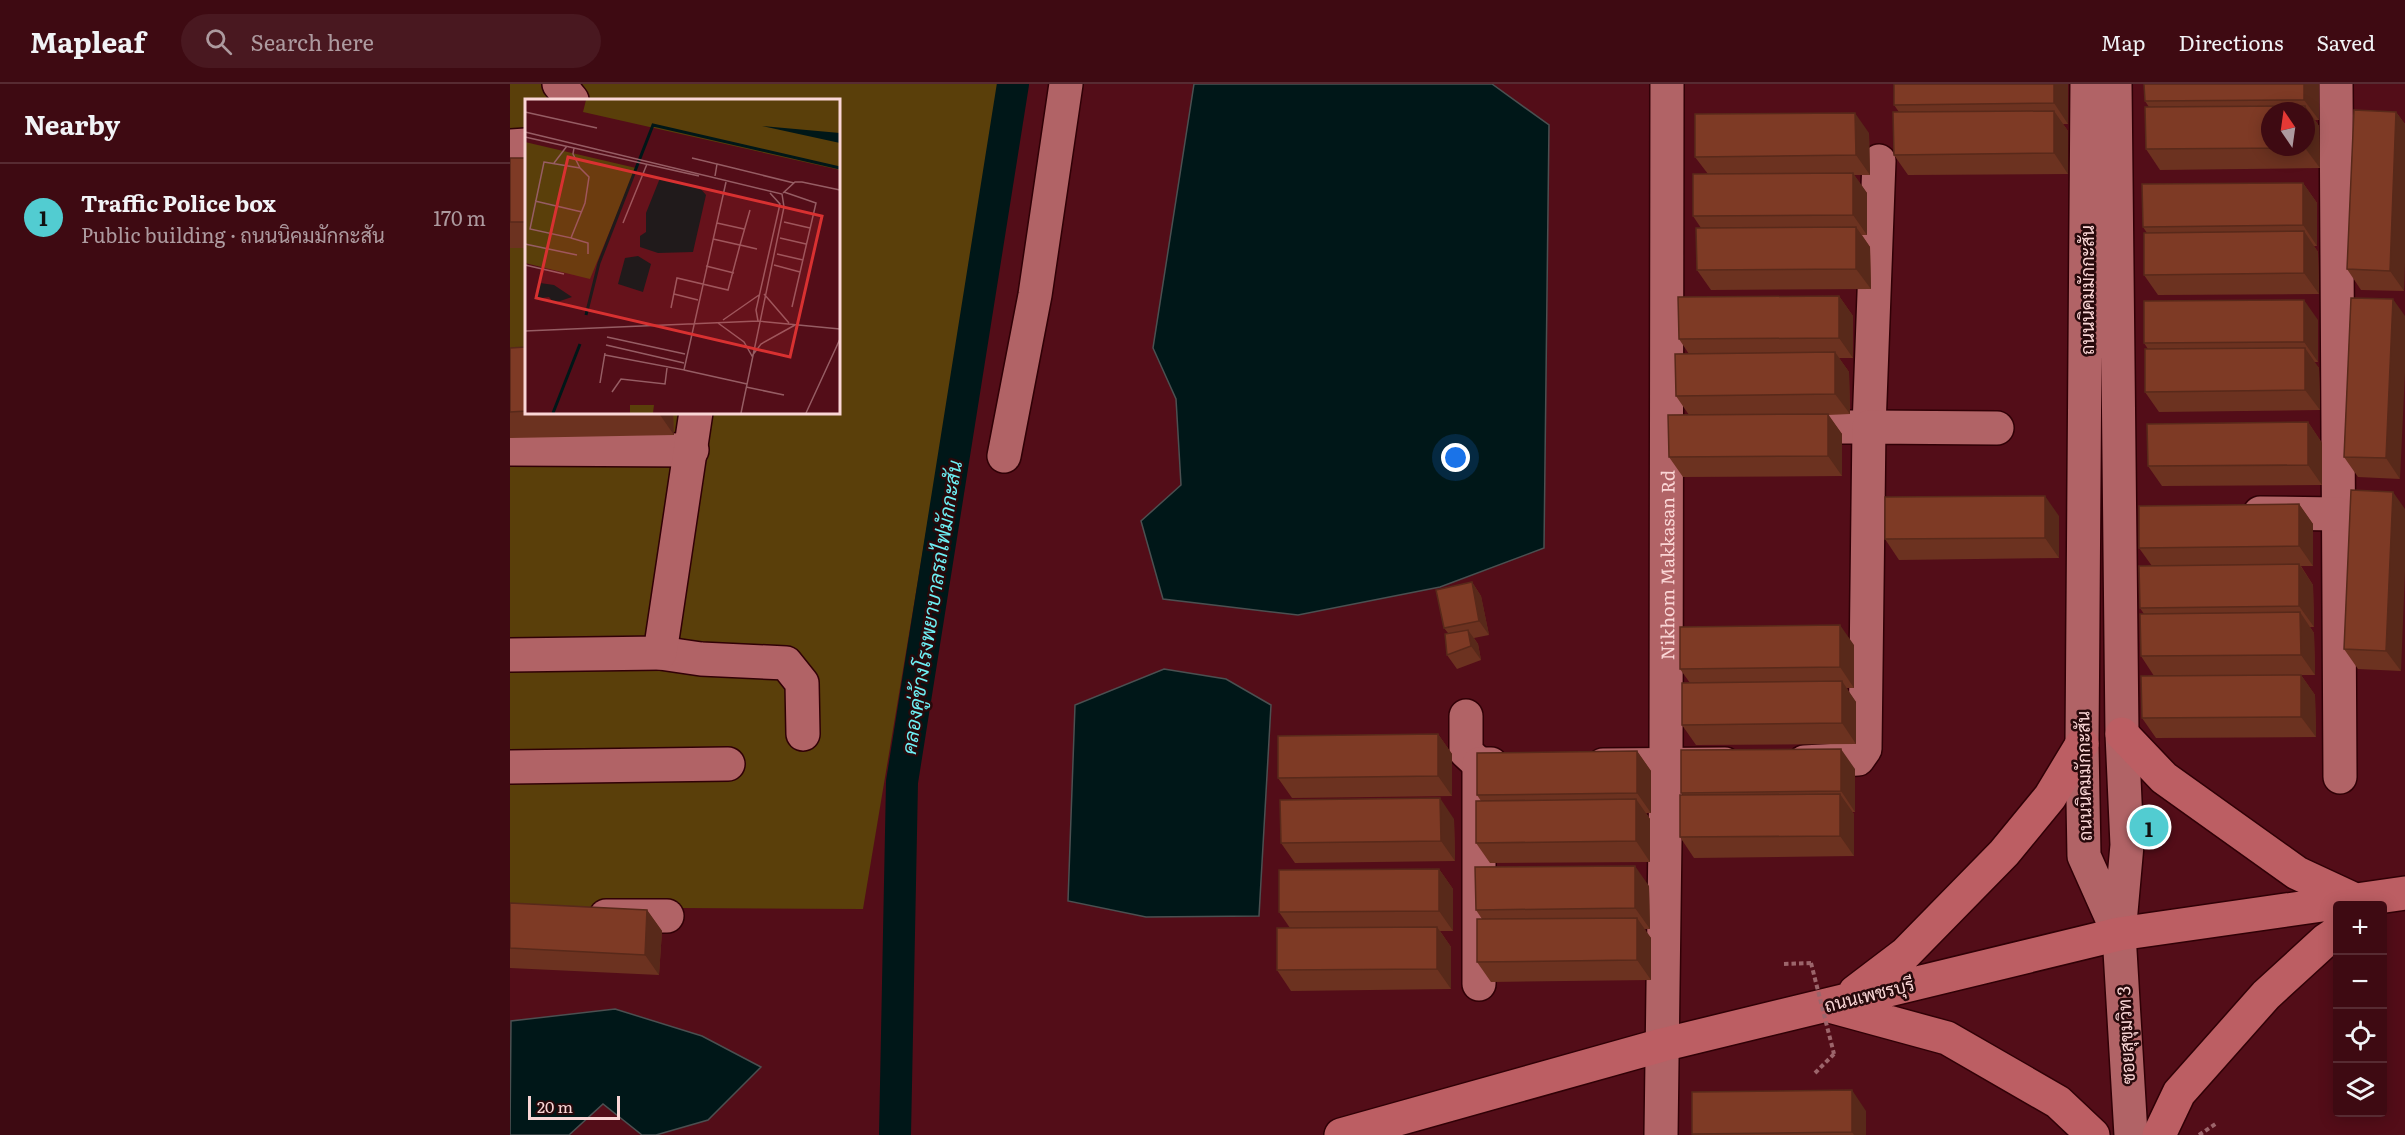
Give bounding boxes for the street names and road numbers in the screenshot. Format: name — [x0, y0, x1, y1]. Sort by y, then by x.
street label: ถนนนิคมมักกะสัน — [2073, 225, 2100, 355]
street label: Nikhom Makkasan Rd — [1653, 470, 1680, 660]
street label: ถนนนิคมมักกะสัน — [2068, 711, 2098, 841]
street label: ถนนเพชรบุรี — [1821, 970, 1917, 1018]
street label: ซอยสุขุมวิท 3 — [2109, 985, 2141, 1085]

